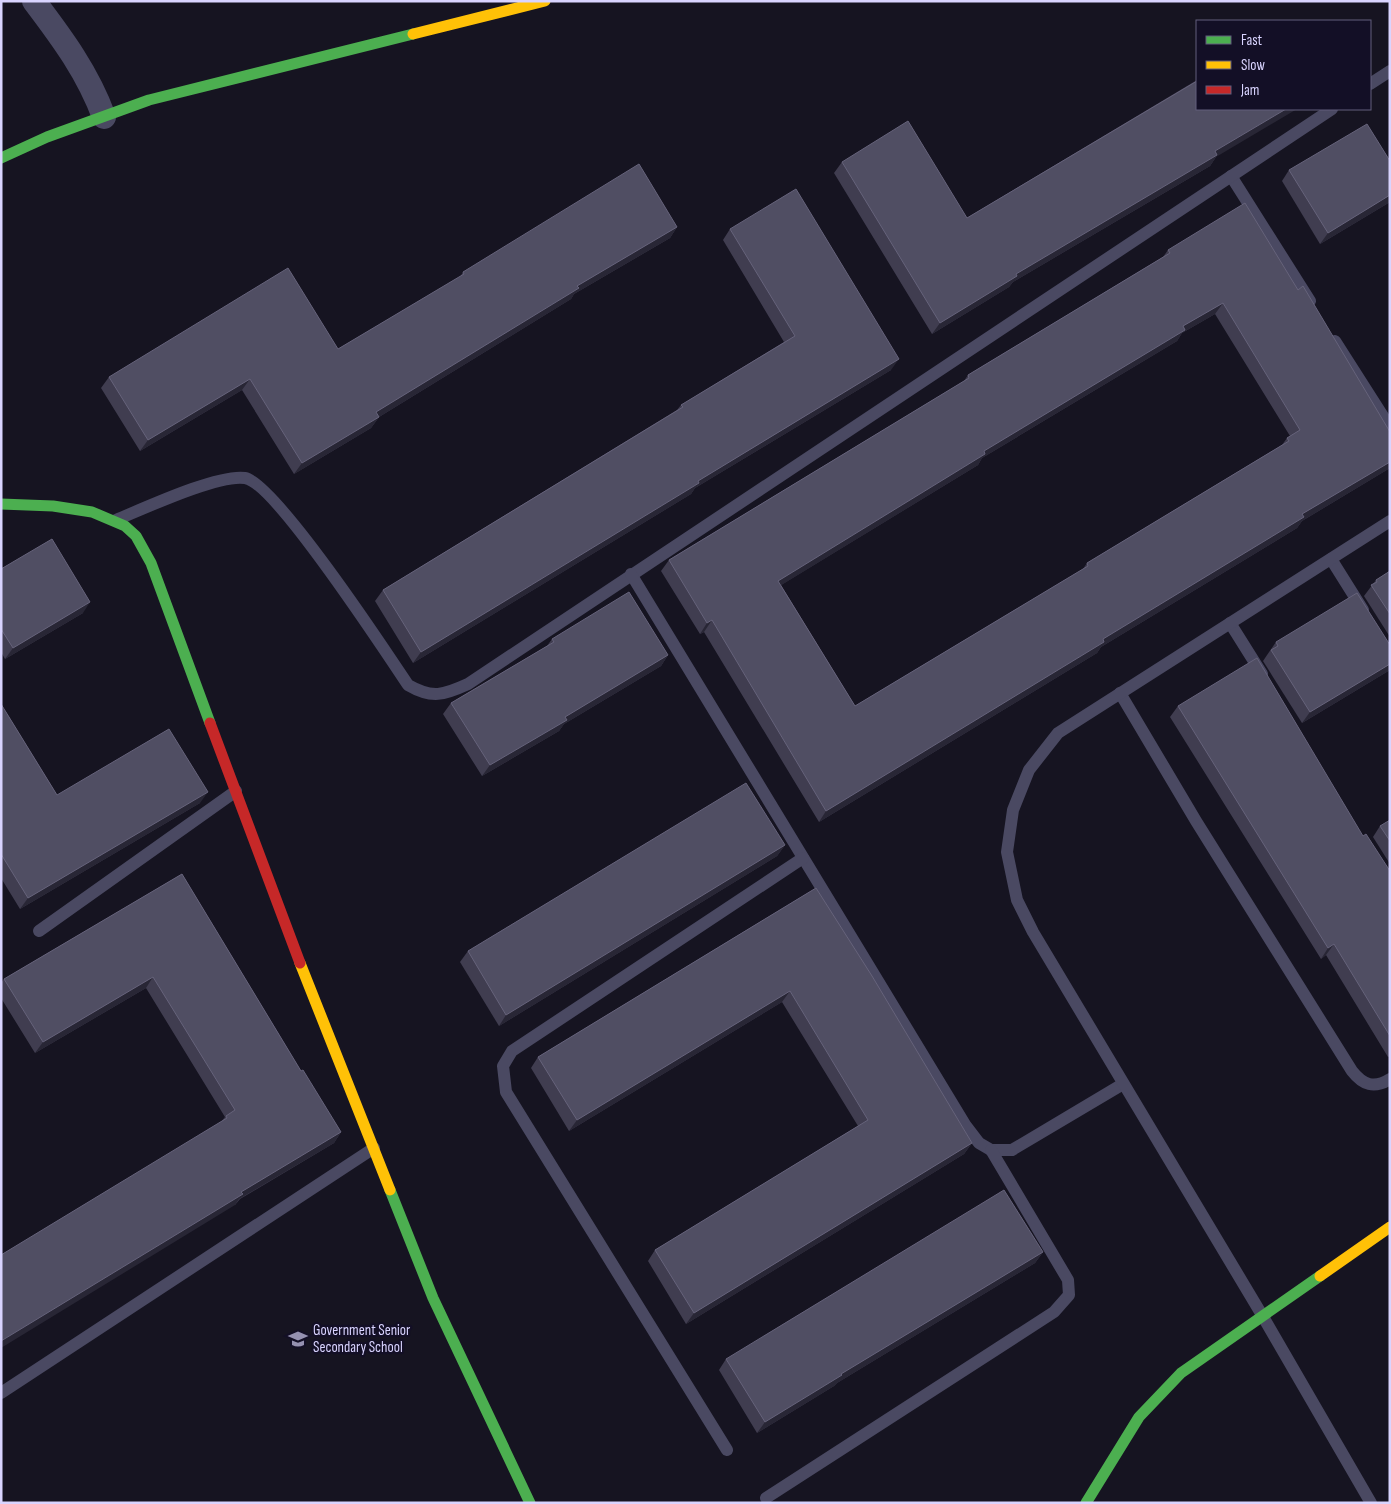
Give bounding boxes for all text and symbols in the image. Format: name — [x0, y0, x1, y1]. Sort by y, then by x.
legend — [1196, 20, 1371, 110]
text: Fast — [1241, 31, 1263, 50]
text: Slow — [1241, 56, 1265, 75]
text: Jam — [1240, 81, 1259, 100]
place label: Government Senior Secondary School — [313, 1321, 411, 1357]
school or university icon: Government Senior Secondary School — [287, 1328, 309, 1350]

